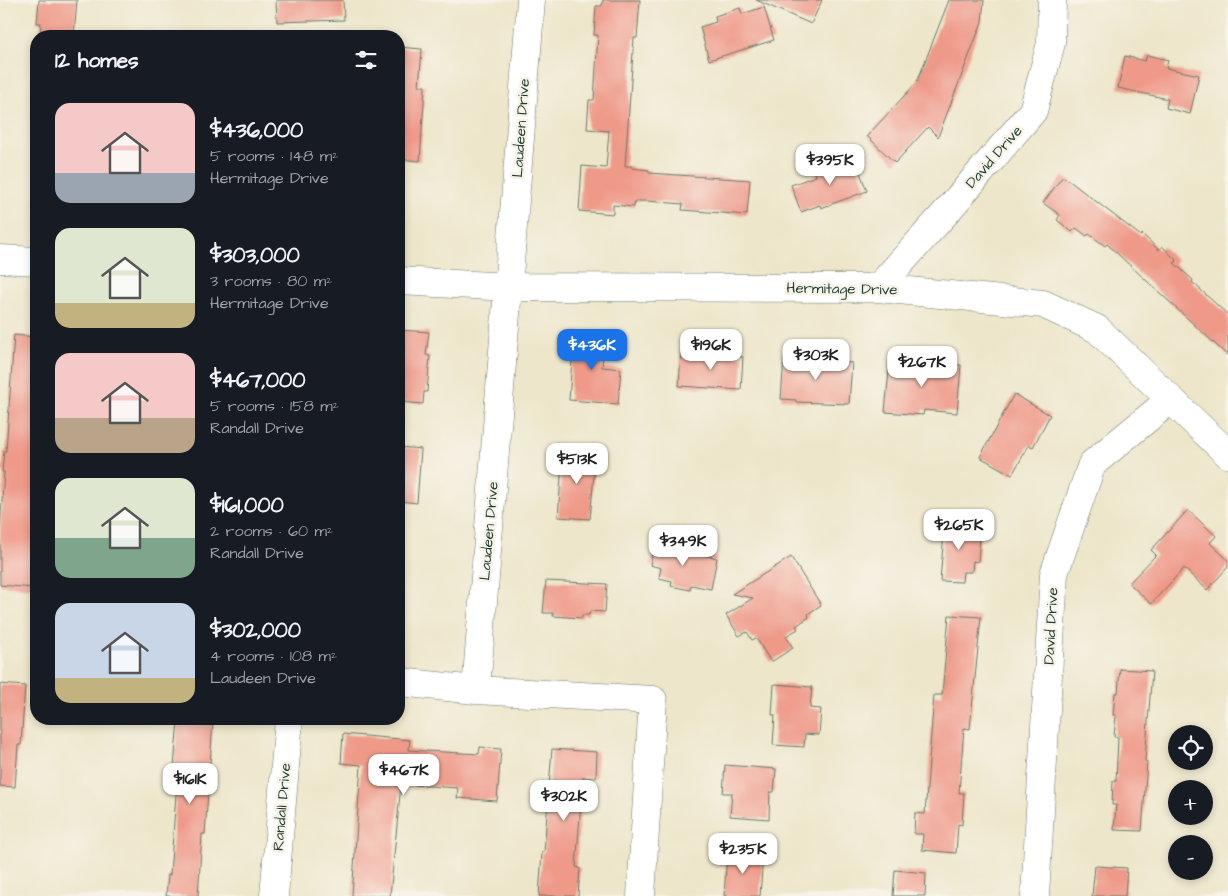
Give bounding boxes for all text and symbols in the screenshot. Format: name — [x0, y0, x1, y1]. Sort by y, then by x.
text: 12 homes — [55, 46, 139, 75]
icon: filters — [352, 46, 380, 74]
street label: Laudeen Drive — [507, 78, 535, 178]
text: $436,000 — [210, 116, 303, 145]
street label: David Drive — [961, 121, 1027, 193]
icon: home — [95, 123, 155, 183]
pin: $395K — [795, 144, 865, 186]
text: 5 rooms · 148 m² — [210, 145, 338, 167]
text: $395K — [806, 149, 854, 171]
text: Hermitage Drive — [210, 167, 329, 189]
text: $303,000 — [210, 241, 300, 270]
icon: home — [95, 248, 155, 308]
text: 3 rooms · 80 m² — [210, 270, 332, 292]
street label: Hermitage Drive — [786, 278, 898, 301]
text: Hermitage Drive — [210, 292, 329, 314]
pin: $436K — [557, 328, 627, 371]
pin: $196K — [676, 328, 746, 371]
text: $436K — [568, 334, 616, 356]
text: $196K — [691, 334, 731, 356]
pin: $303K — [781, 338, 851, 381]
text: $303K — [794, 344, 838, 366]
pin: $267K — [887, 346, 957, 388]
text: $267K — [898, 351, 946, 373]
text: $467,000 — [210, 366, 306, 395]
icon: home — [95, 373, 155, 433]
text: 5 rooms · 158 m² — [210, 395, 339, 417]
text: Randall Drive — [210, 417, 304, 439]
pin: $513K — [542, 442, 612, 485]
text: $513K — [557, 448, 597, 470]
street label: Laudeen Drive — [474, 481, 504, 581]
text: $161,000 — [210, 491, 284, 520]
icon: home — [95, 498, 155, 558]
pin: $265K — [924, 508, 994, 551]
text: $265K — [934, 514, 984, 536]
text: 2 rooms · 60 m² — [210, 520, 333, 542]
pin: $349K — [648, 524, 718, 567]
text: $349K — [660, 530, 706, 552]
text: Randall Drive — [210, 542, 304, 564]
street label: David Drive — [1038, 587, 1064, 665]
text: $302,000 — [210, 616, 301, 645]
icon: home — [95, 623, 155, 683]
text: 4 rooms · 108 m² — [210, 645, 337, 667]
text: Laudeen Drive — [210, 667, 316, 689]
map controls — [1168, 725, 1213, 880]
button: locate — [1168, 725, 1213, 770]
pin: $467K — [369, 754, 439, 796]
text: $467K — [379, 759, 429, 781]
pin: $161K — [155, 762, 225, 805]
street label: Randall Drive — [268, 762, 296, 852]
text: $161K — [174, 768, 206, 790]
pin: $302K — [529, 780, 599, 822]
button: + — [1168, 780, 1213, 825]
text: $302K — [541, 785, 587, 807]
pin: $235K — [708, 832, 778, 875]
button: − — [1168, 835, 1213, 880]
text: $235K — [719, 838, 767, 860]

